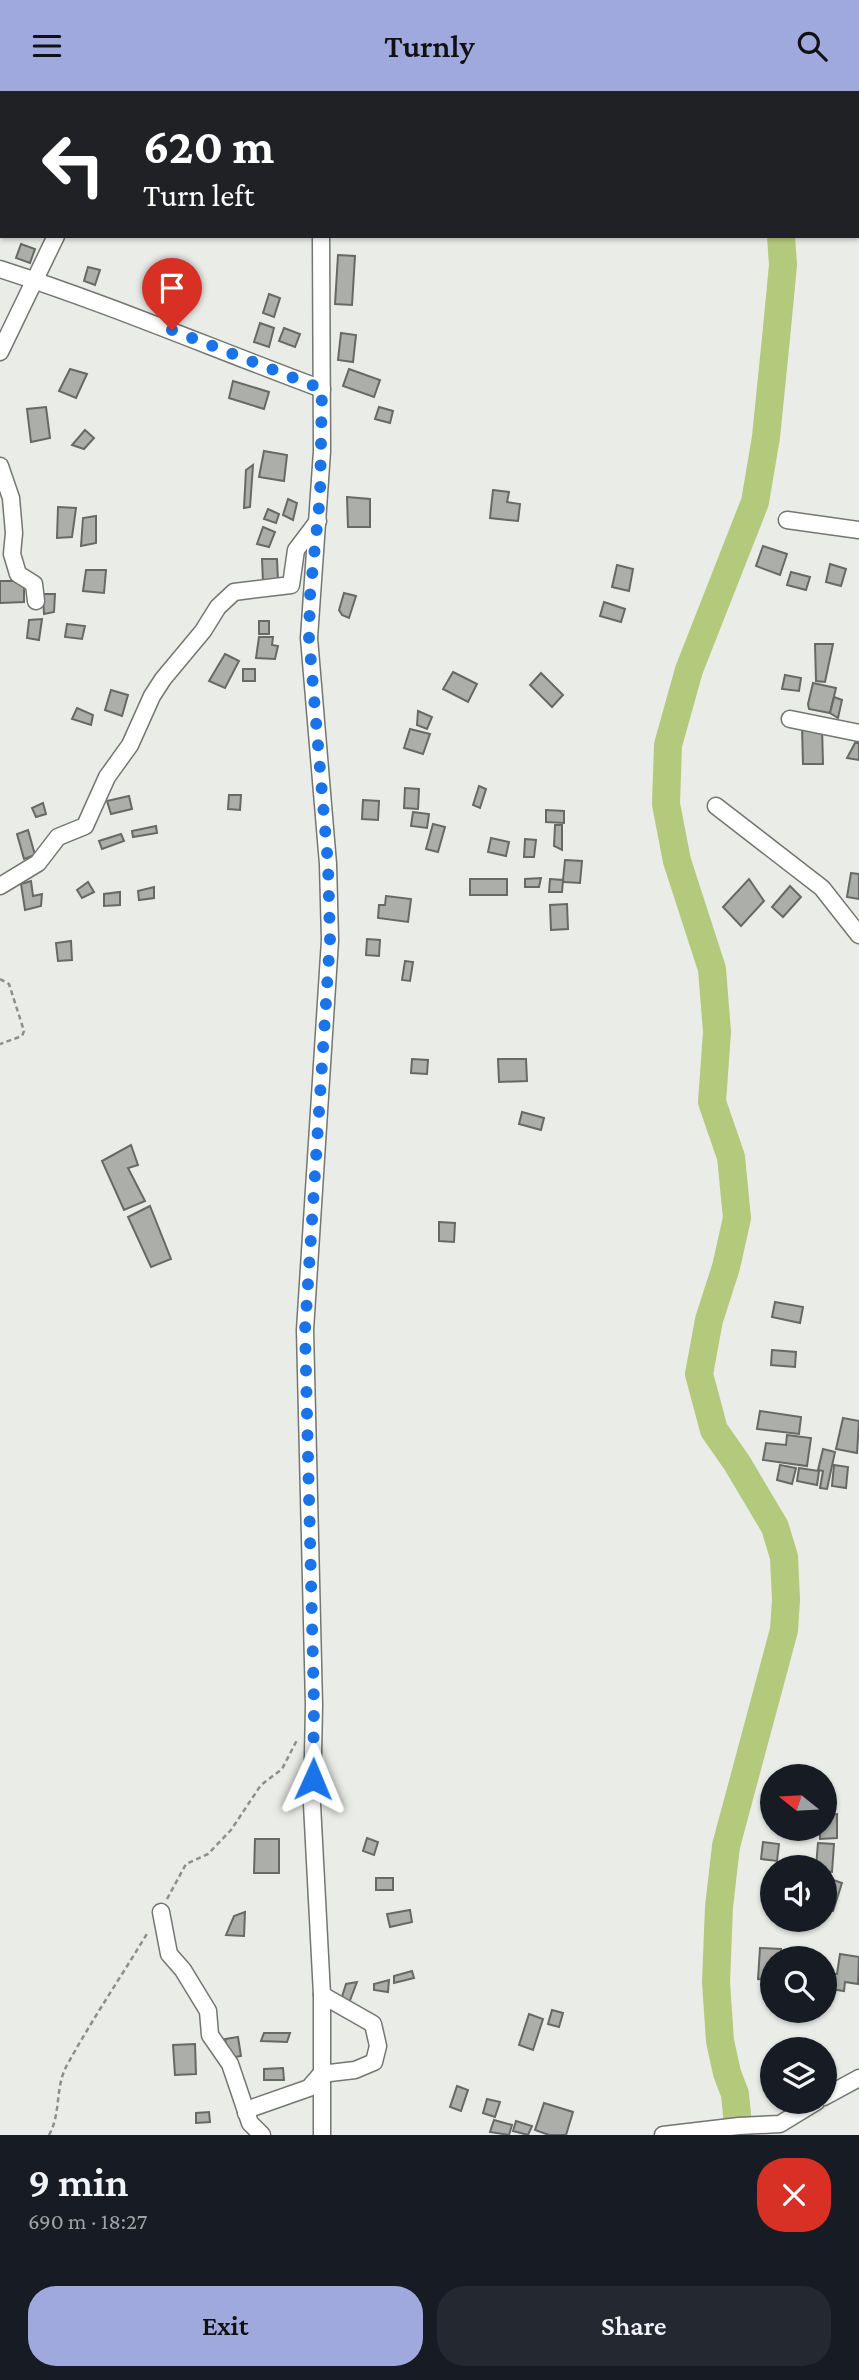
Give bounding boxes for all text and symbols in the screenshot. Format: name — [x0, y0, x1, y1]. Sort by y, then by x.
icon: menu — [28, 27, 66, 65]
icon: search — [793, 27, 831, 65]
text: Turnly — [384, 28, 475, 64]
icon: left — [28, 119, 119, 210]
text: 620 m — [143, 119, 274, 174]
text: Turn left — [143, 177, 254, 213]
pin — [142, 258, 202, 330]
icon: arrive — [153, 269, 191, 307]
position arrow — [276, 1742, 350, 1816]
north arrow — [760, 1764, 836, 1841]
map controls — [760, 1764, 837, 2114]
button: sound — [760, 1855, 837, 1932]
button: search — [760, 1946, 837, 2023]
button: layers — [760, 2037, 837, 2114]
text: 9 min — [28, 2158, 129, 2205]
button: close — [757, 2158, 831, 2232]
text: 690 m · 18:27 — [28, 2208, 147, 2234]
button: Exit — [28, 2286, 423, 2366]
button: Share — [437, 2286, 831, 2366]

